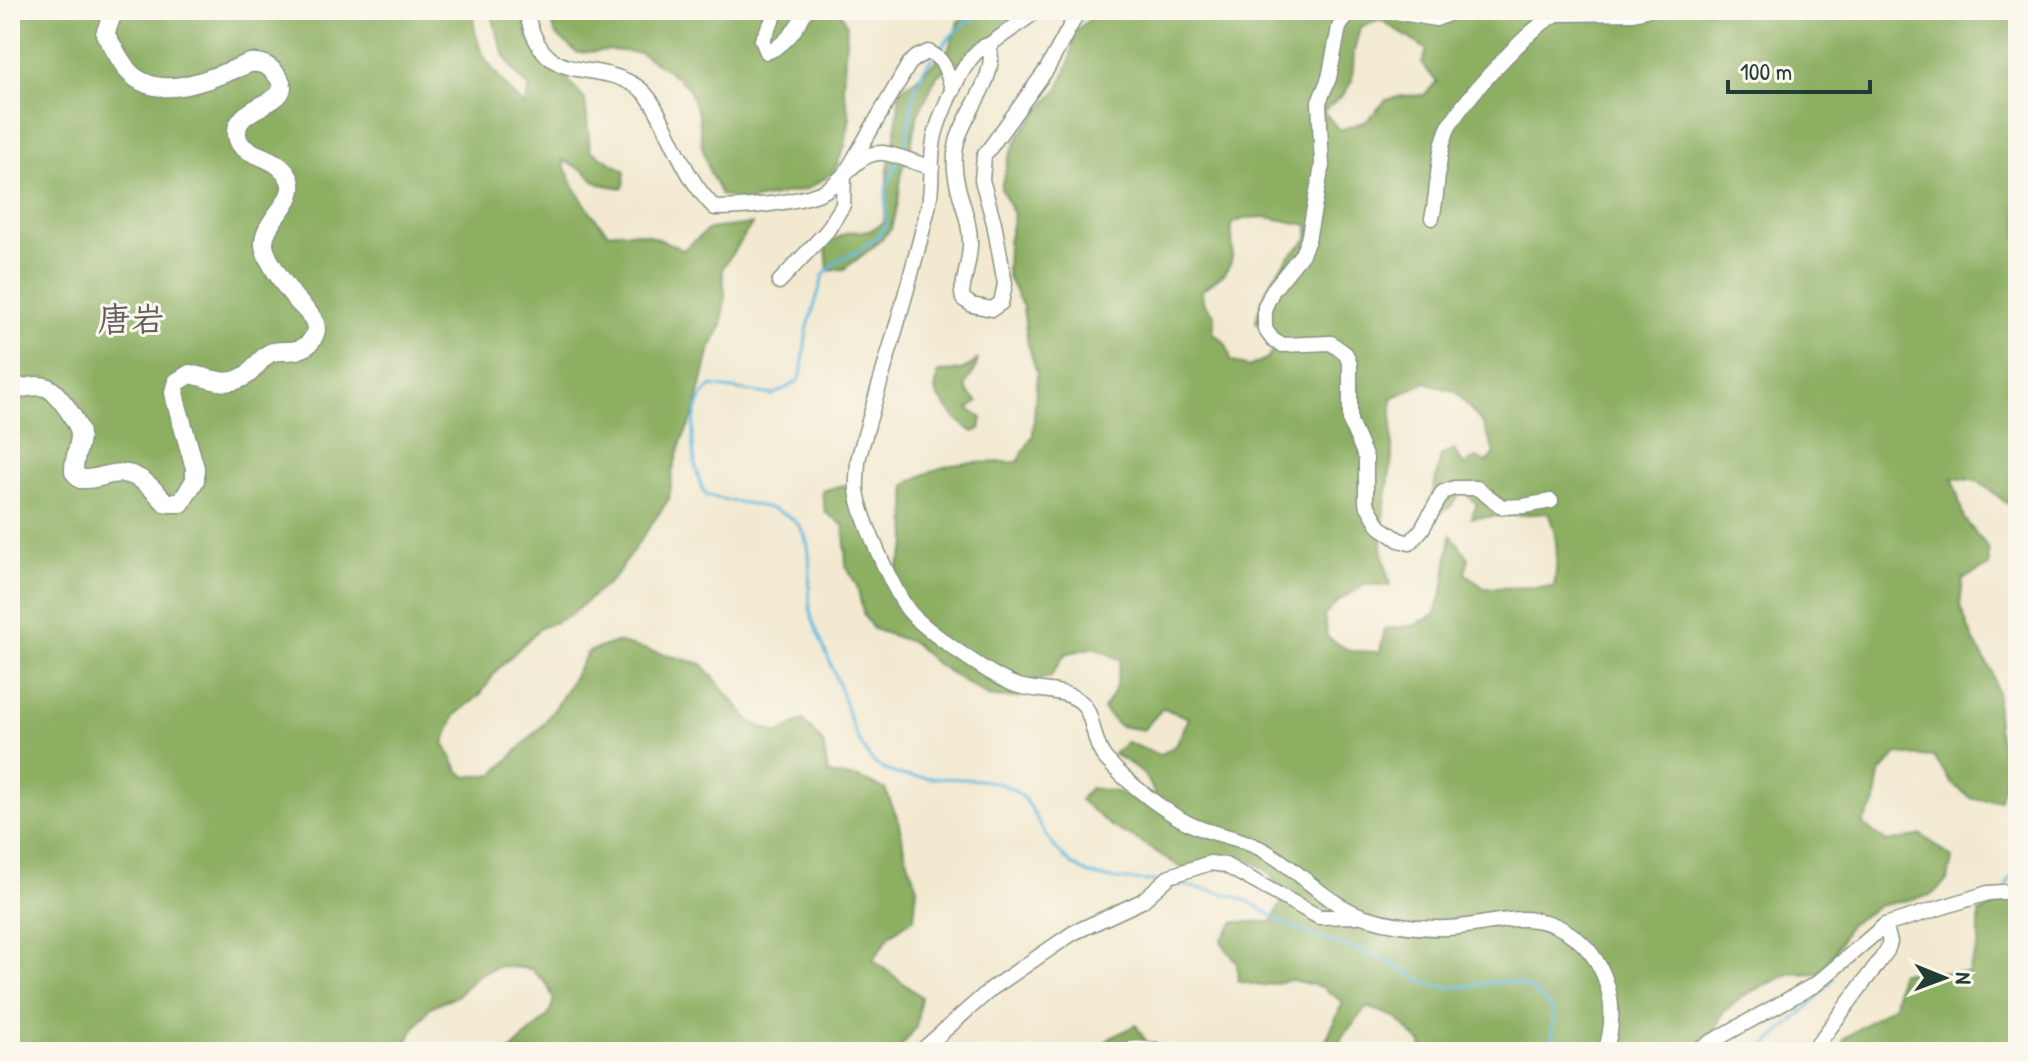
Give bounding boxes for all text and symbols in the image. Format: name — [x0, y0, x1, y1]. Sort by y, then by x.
scale bar — [1728, 44, 1870, 94]
text: 100 m — [1740, 55, 1792, 87]
district label: 唐岩 — [97, 296, 165, 342]
north arrow — [1904, 938, 1984, 1018]
text: N — [1949, 972, 1979, 985]

